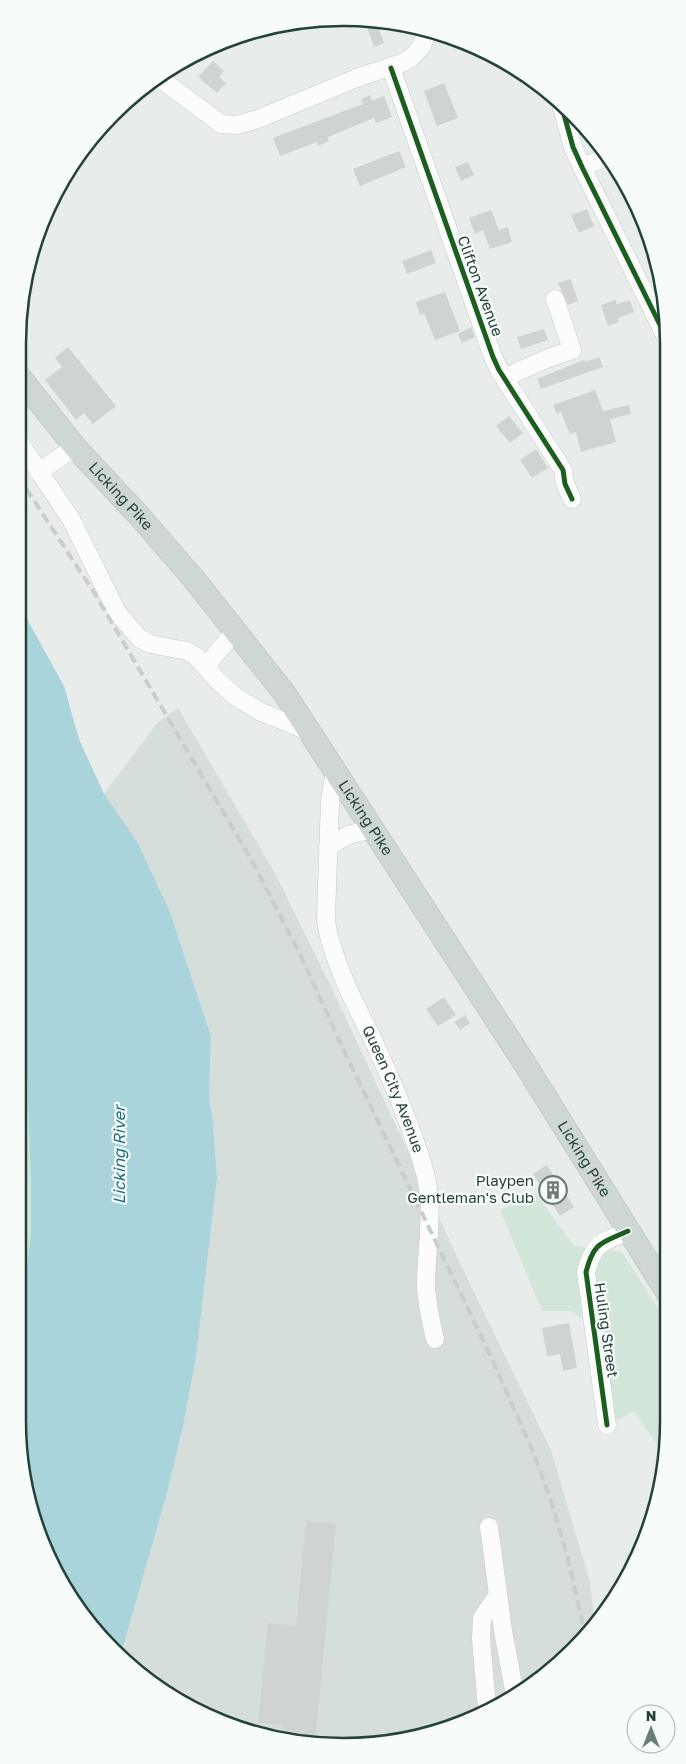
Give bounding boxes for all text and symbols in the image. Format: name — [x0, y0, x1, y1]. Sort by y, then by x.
street label: Clifton Avenue — [454, 233, 508, 339]
street label: Licking Pike — [85, 458, 158, 534]
street label: Licking Pike — [335, 776, 397, 859]
street label: Queen City Avenue — [359, 1022, 428, 1155]
water label: Licking River — [109, 1103, 129, 1204]
street label: Licking Pike — [554, 1117, 615, 1200]
place label: Playpen Gentleman's Club — [407, 1171, 534, 1206]
building icon: Playpen Gentleman's Club — [538, 1175, 568, 1205]
street label: Huling Street — [591, 1281, 623, 1379]
north arrow — [626, 1704, 676, 1754]
text: N — [646, 1707, 656, 1724]

